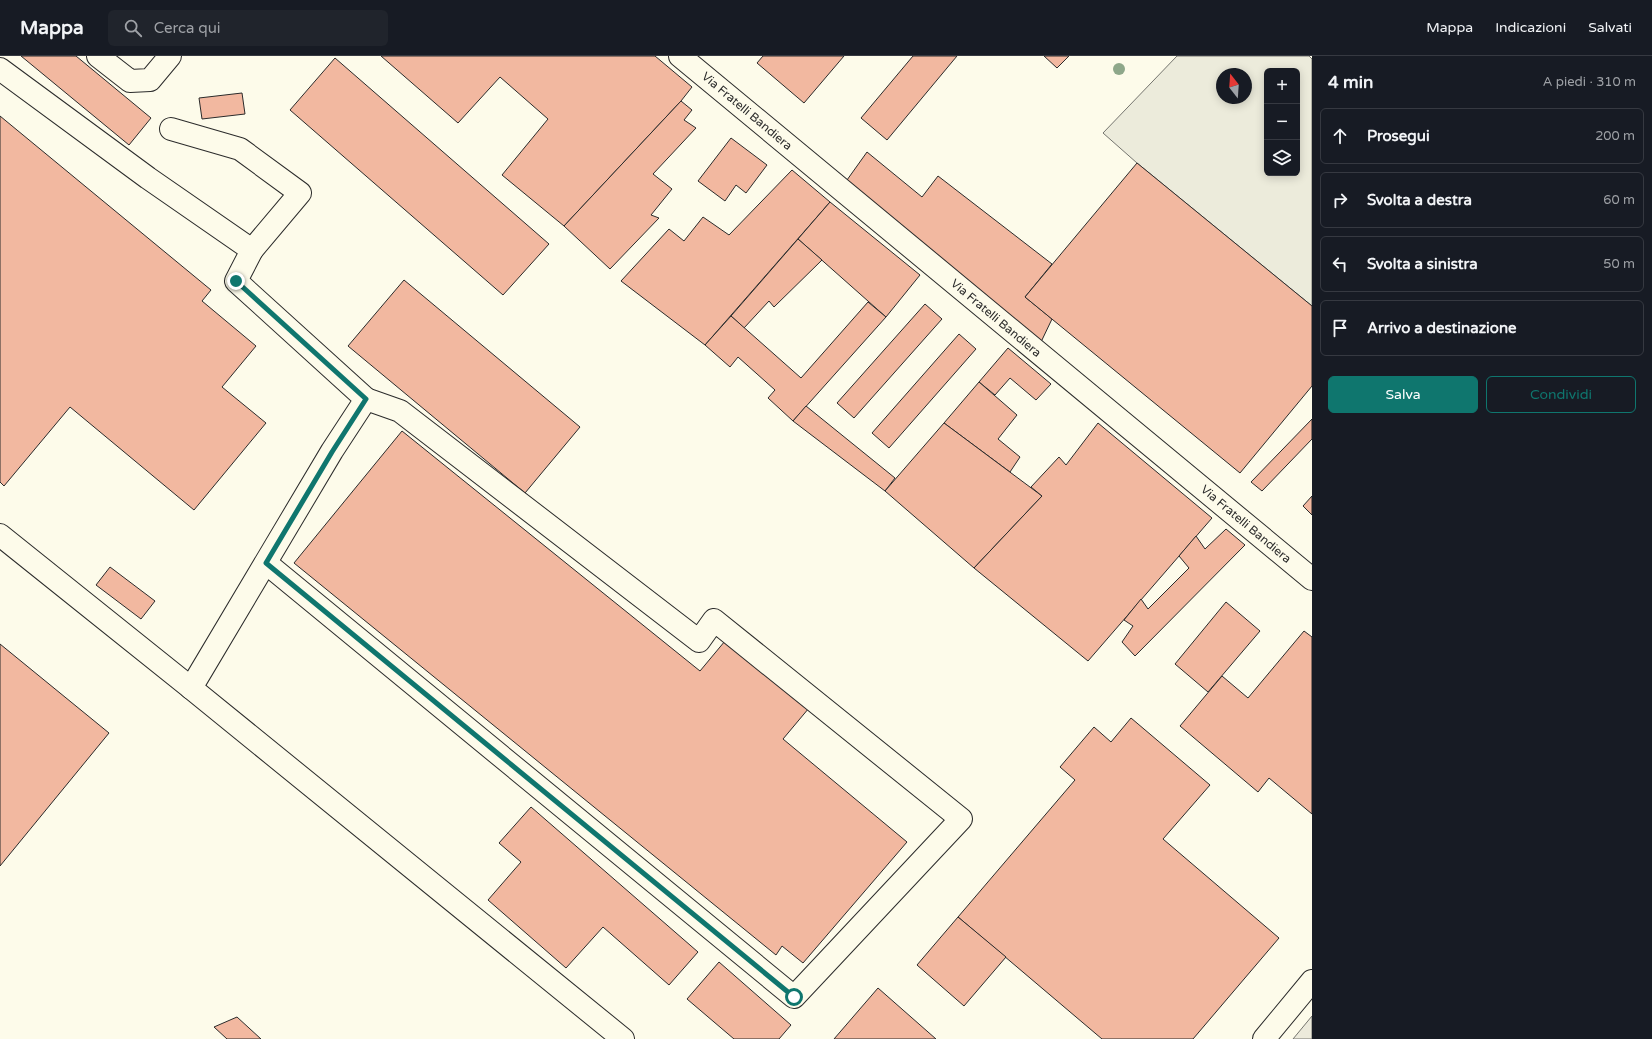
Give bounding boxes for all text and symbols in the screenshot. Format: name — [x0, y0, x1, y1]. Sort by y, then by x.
search box — [108, 10, 388, 46]
text: Mappa — [20, 17, 84, 39]
icon: search — [122, 17, 144, 39]
text: Cerca qui — [154, 19, 221, 37]
text: Mappa — [1426, 19, 1473, 36]
text: Indicazioni — [1495, 19, 1566, 36]
text: Salvati — [1588, 19, 1632, 36]
north arrow — [1216, 68, 1252, 104]
map controls — [1264, 68, 1300, 176]
button: + — [1264, 68, 1300, 104]
street label: Via Fratelli Bandiera — [699, 69, 795, 153]
text: 4 min — [1328, 72, 1373, 93]
text: A piedi · 310 m — [1543, 74, 1636, 90]
button: − — [1264, 104, 1300, 140]
icon: ahead — [1329, 125, 1351, 147]
text: Prosegui — [1367, 127, 1430, 145]
text: 200 m — [1595, 128, 1635, 144]
button: layers — [1264, 140, 1300, 176]
icon: right — [1329, 189, 1351, 211]
text: Svolta a destra — [1367, 191, 1472, 209]
text: 60 m — [1603, 192, 1635, 208]
icon: left — [1329, 253, 1351, 275]
text: Svolta a sinistra — [1367, 255, 1478, 273]
text: 50 m — [1603, 256, 1635, 272]
route end — [227, 272, 245, 290]
street label: Via Fratelli Bandiera — [948, 276, 1044, 360]
icon: arrive — [1329, 317, 1351, 339]
text: Arrivo a destinazione — [1367, 319, 1517, 337]
button: Salva — [1328, 376, 1478, 413]
button: Condividi — [1486, 376, 1636, 413]
street label: Via Fratelli Bandiera — [1198, 482, 1294, 566]
route start — [785, 988, 803, 1006]

